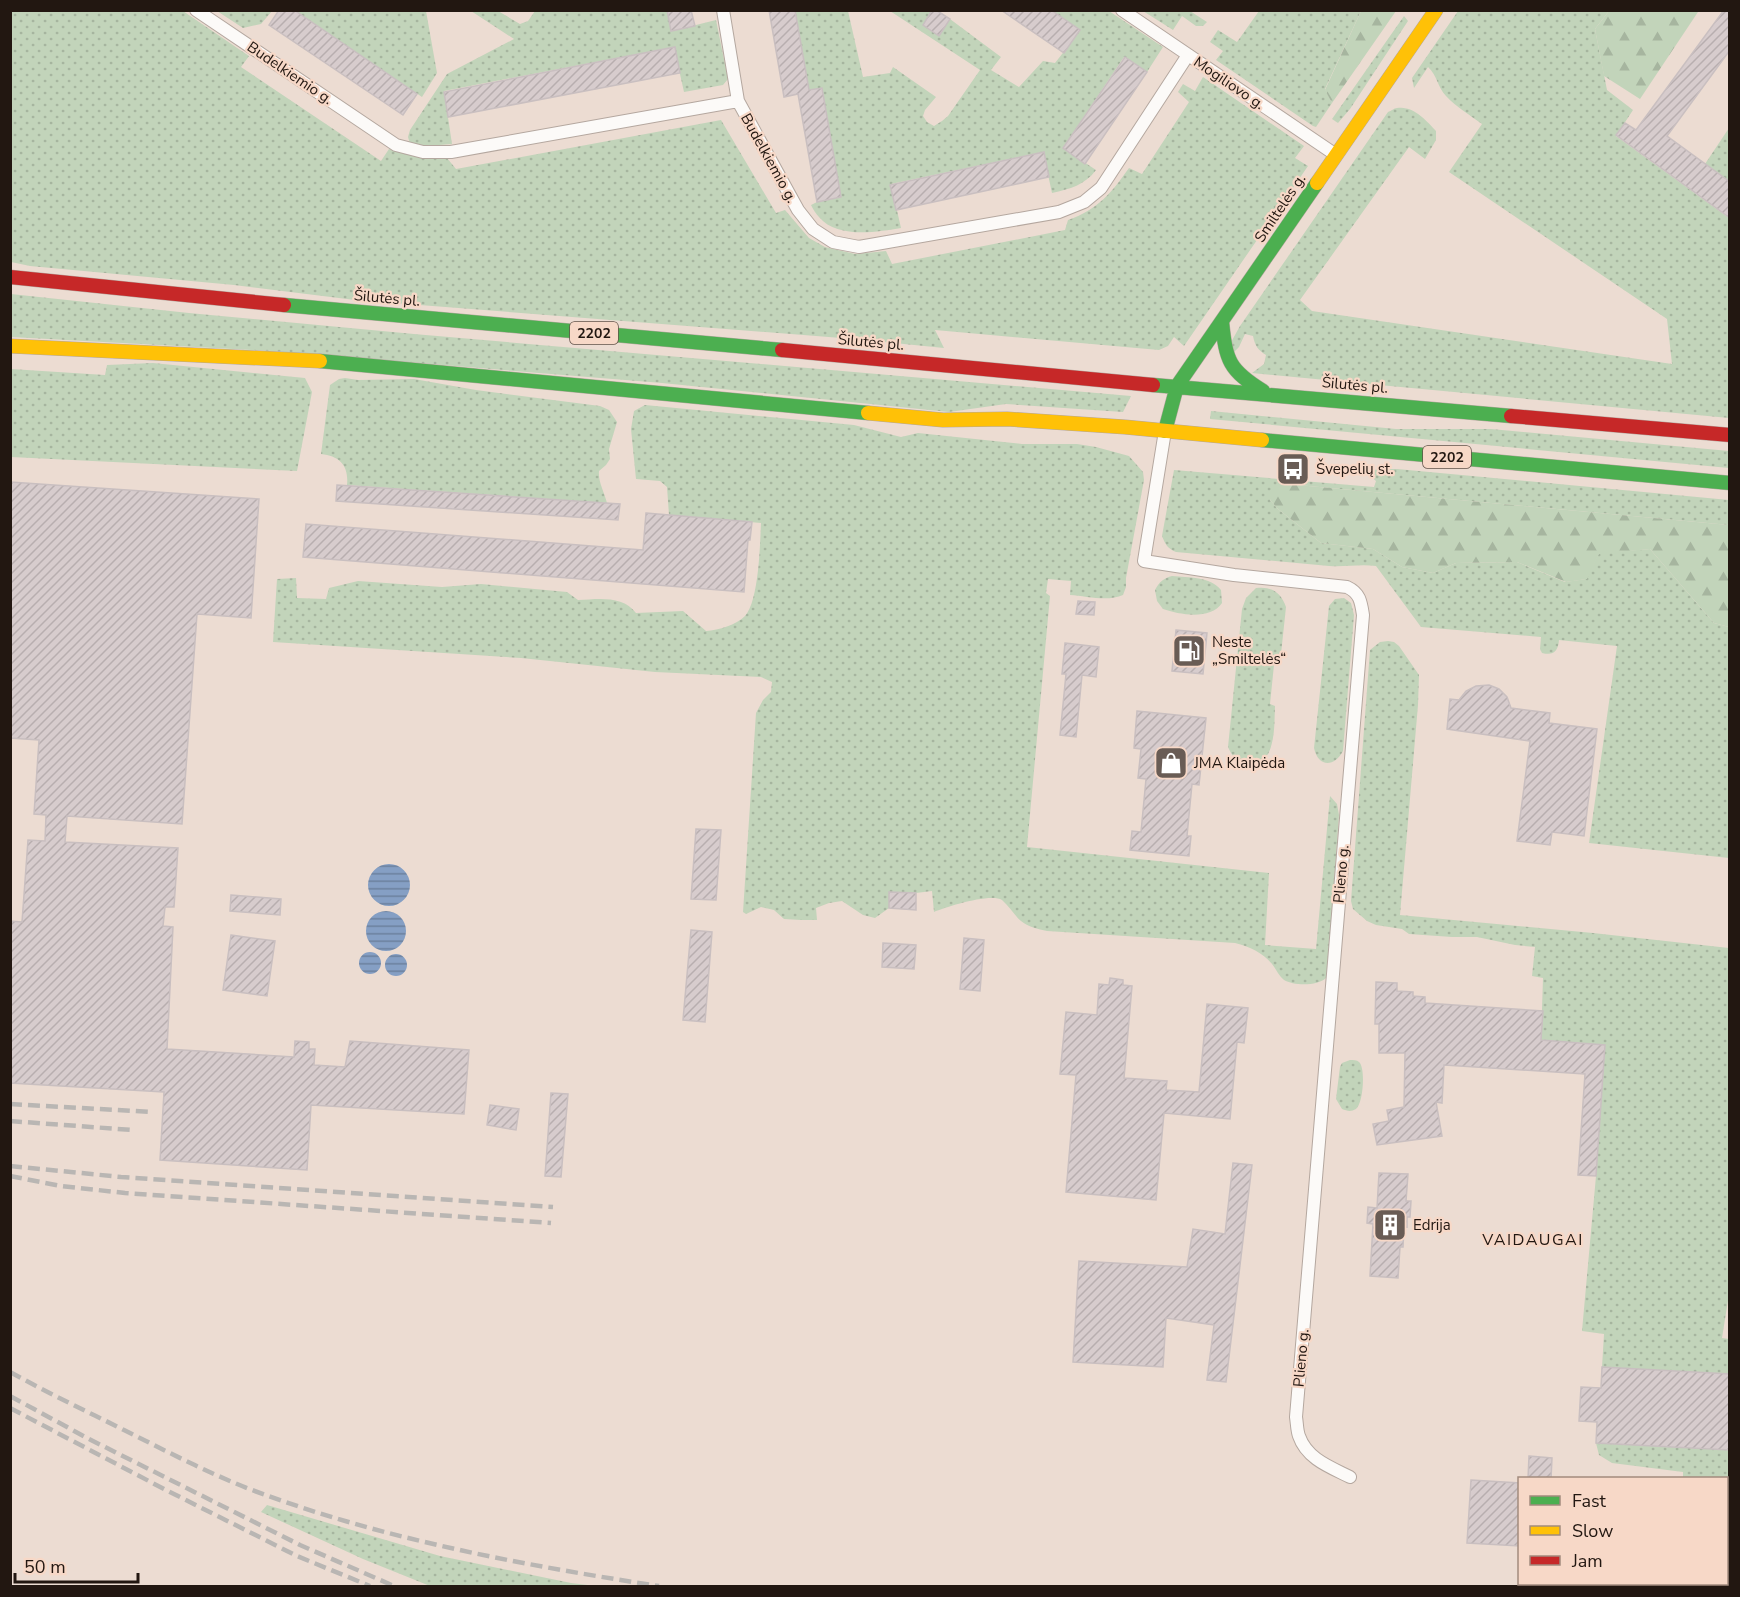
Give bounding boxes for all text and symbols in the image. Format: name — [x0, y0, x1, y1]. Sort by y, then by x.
street label: Budelkiemio g. — [243, 37, 337, 109]
street label: Mogiliovo g. — [1190, 52, 1268, 114]
street label: Budelkiemio g. — [736, 110, 802, 206]
street label: Smiltelės g. — [1250, 170, 1310, 246]
street label: Šilutės pl. — [353, 284, 421, 311]
road number: 2202 — [570, 322, 618, 344]
street label: Šilutės pl. — [837, 328, 905, 355]
street label: Šilutės pl. — [1321, 371, 1389, 398]
road number: 2202 — [1423, 446, 1471, 468]
bus stop icon: Švepelių st. — [1275, 451, 1311, 487]
place label: Švepelių st. — [1316, 458, 1394, 479]
place label: Neste „Smiltelės“ — [1212, 632, 1286, 669]
fuel station icon: Neste „Smiltelės“ — [1171, 633, 1207, 669]
shop icon: JMA Klaipėda — [1153, 745, 1189, 781]
place label: JMA Klaipėda — [1193, 753, 1285, 773]
street label: Plieno g. — [1328, 844, 1354, 904]
building icon: Edrija — [1372, 1207, 1408, 1243]
place label: Edrija — [1413, 1215, 1451, 1235]
district label: VAIDAUGAI — [1481, 1229, 1584, 1251]
street label: Plieno g. — [1288, 1328, 1314, 1388]
legend — [1518, 1477, 1728, 1585]
text: Fast — [1572, 1489, 1607, 1513]
text: Slow — [1572, 1519, 1613, 1543]
scale bar — [15, 1546, 138, 1584]
text: Jam — [1571, 1549, 1603, 1573]
text: 50 m — [24, 1555, 66, 1579]

